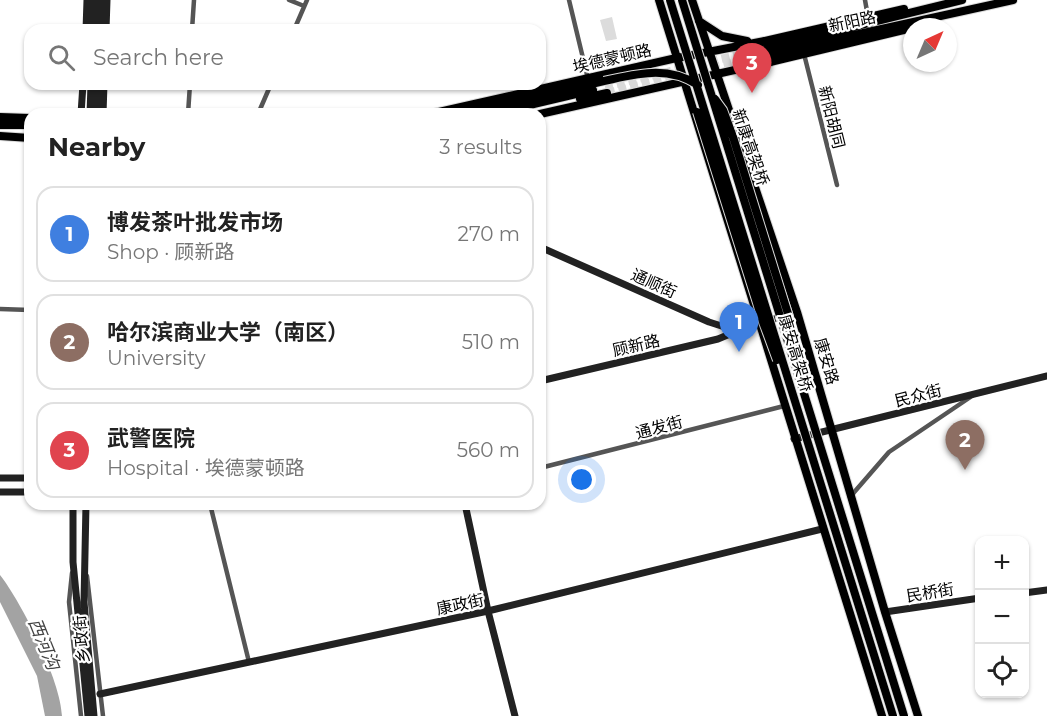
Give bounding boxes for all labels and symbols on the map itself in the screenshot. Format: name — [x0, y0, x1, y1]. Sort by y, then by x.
street label: 新阳路 — [827, 7, 878, 36]
north arrow — [903, 18, 957, 72]
street label: 埃德蒙顿路 — [571, 40, 653, 77]
pin: 3 — [732, 44, 771, 93]
street label: 新阳胡同 — [815, 84, 848, 150]
street label: 新康高架桥 — [729, 106, 773, 188]
street label: 通顺街 — [628, 265, 680, 302]
pin: 1 — [720, 302, 758, 352]
street label: 康安高架桥 — [775, 312, 816, 394]
street label: 顾新路 — [611, 331, 662, 360]
street label: 康安路 — [810, 335, 843, 387]
street label: 民众街 — [893, 380, 944, 411]
street label: 通发街 — [633, 412, 685, 443]
pin: 2 — [946, 420, 984, 470]
your location — [567, 465, 596, 494]
street label: 民桥街 — [905, 579, 955, 606]
street label: 康政街 — [435, 590, 486, 619]
street label: 乡政街 — [70, 614, 93, 664]
water label: 西河沟 — [24, 615, 65, 675]

